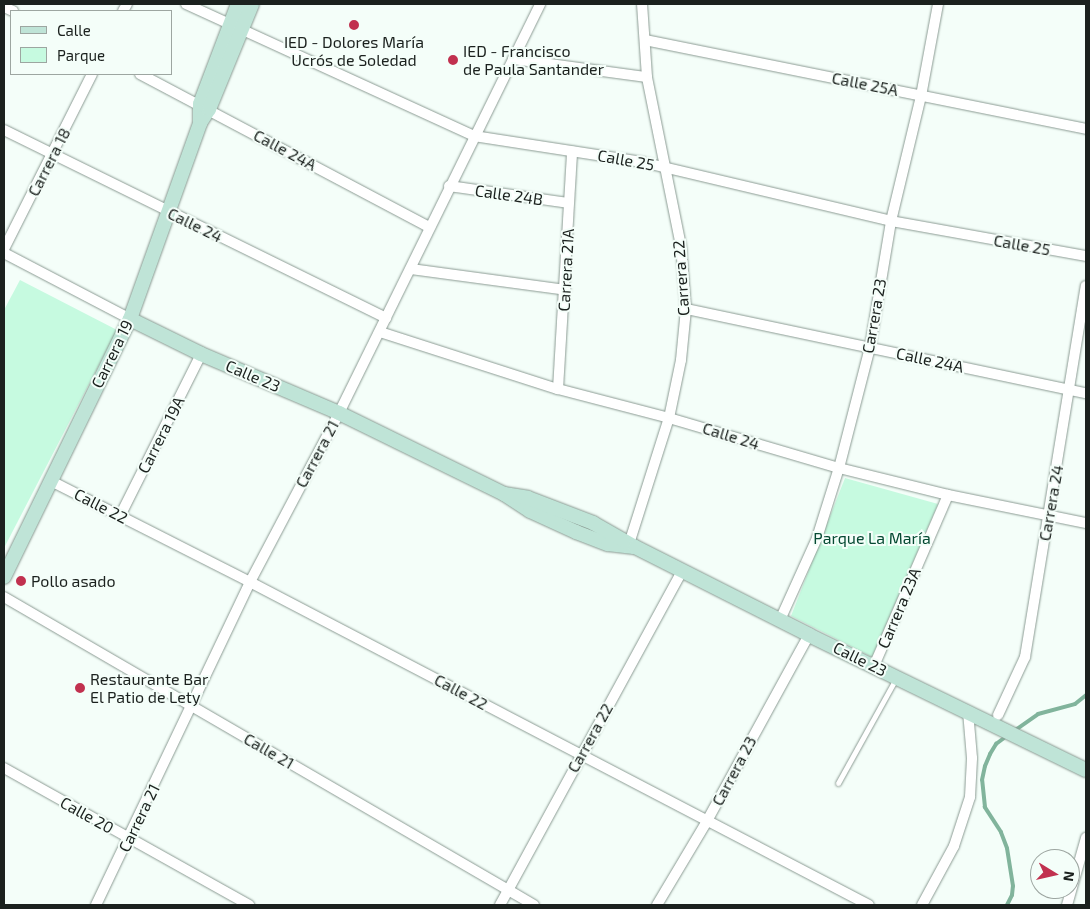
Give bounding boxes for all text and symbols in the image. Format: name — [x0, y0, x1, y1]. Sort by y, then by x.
legend — [10, 10, 172, 75]
marker: IED - Dolores María Ucrós de Soledad — [348, 19, 360, 31]
text: Calle — [57, 21, 91, 39]
place label: IED - Dolores María Ucrós de Soledad — [284, 32, 424, 70]
place label: IED - Francisco de Paula Santander — [463, 41, 604, 79]
text: Parque — [57, 46, 105, 64]
marker: IED - Francisco de Paula Santander — [447, 54, 459, 66]
street label: Calle 25A — [830, 68, 900, 100]
street label: Carrera 18 — [24, 125, 74, 199]
street label: Calle 24A — [250, 125, 320, 175]
street label: Calle 25 — [596, 146, 656, 174]
street label: Calle 24B — [474, 181, 544, 209]
street label: Calle 24 — [165, 204, 225, 246]
street label: Carrera 21A — [554, 228, 578, 312]
street label: Calle 25 — [992, 231, 1052, 259]
street label: Carrera 22 — [669, 239, 693, 317]
street label: Carrera 23 — [858, 277, 890, 355]
street label: Carrera 19 — [87, 317, 137, 391]
street label: Calle 24A — [895, 344, 965, 376]
street label: Calle 23 — [223, 356, 283, 396]
street label: Carrera 19A — [134, 394, 188, 476]
street label: Carrera 21 — [291, 417, 343, 491]
street label: Calle 24 — [700, 418, 762, 454]
street label: Carrera 24 — [1035, 464, 1067, 542]
street label: Calle 22 — [71, 484, 131, 528]
park label: Parque La María — [813, 528, 931, 548]
street label: Carrera 23A — [873, 565, 925, 651]
place label: Pollo asado — [31, 571, 116, 591]
marker: Pollo asado — [15, 575, 27, 587]
street label: Calle 23 — [830, 638, 890, 680]
place label: Restaurante Bar El Patio de Lety — [90, 669, 208, 707]
street label: Calle 22 — [431, 670, 491, 714]
marker: Restaurante Bar El Patio de Lety — [74, 682, 86, 694]
street label: Carrera 22 — [563, 700, 617, 776]
street label: Calle 21 — [240, 729, 298, 773]
street label: Carrera 23 — [708, 733, 760, 809]
street label: Carrera 21 — [114, 781, 164, 855]
street label: Calle 20 — [57, 792, 117, 838]
north arrow — [1030, 849, 1080, 899]
text: N — [1060, 870, 1079, 883]

